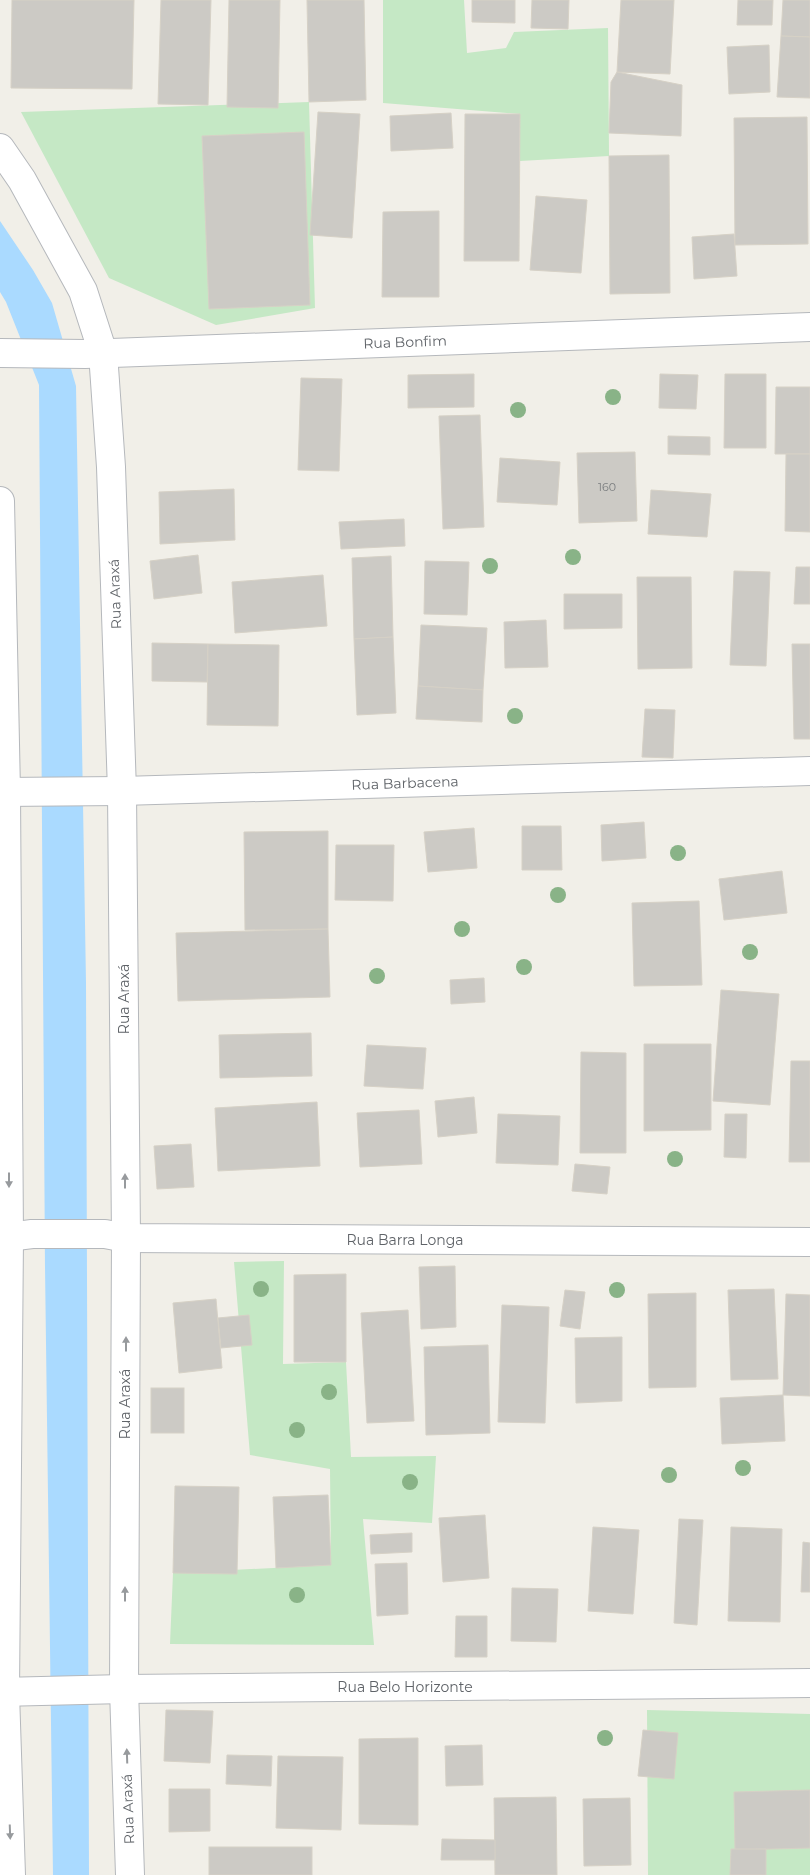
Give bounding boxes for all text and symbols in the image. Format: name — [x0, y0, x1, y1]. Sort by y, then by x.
street label: Rua Bonfim — [363, 332, 447, 352]
house number: 160 — [598, 480, 616, 494]
street label: Rua Araxá — [105, 559, 125, 629]
street label: Rua Barbacena — [351, 772, 459, 794]
street label: Rua Araxá — [115, 964, 133, 1034]
one-way arrow — [5, 1172, 13, 1188]
one-way arrow — [121, 1173, 129, 1189]
street label: Rua Barra Longa — [347, 1231, 463, 1249]
one-way arrow — [122, 1336, 130, 1352]
street label: Rua Araxá — [116, 1369, 134, 1439]
one-way arrow — [121, 1586, 129, 1602]
street label: Rua Belo Horizonte — [337, 1678, 473, 1696]
one-way arrow — [122, 1748, 130, 1764]
street label: Rua Araxá — [118, 1774, 138, 1844]
one-way arrow — [6, 1824, 14, 1840]

